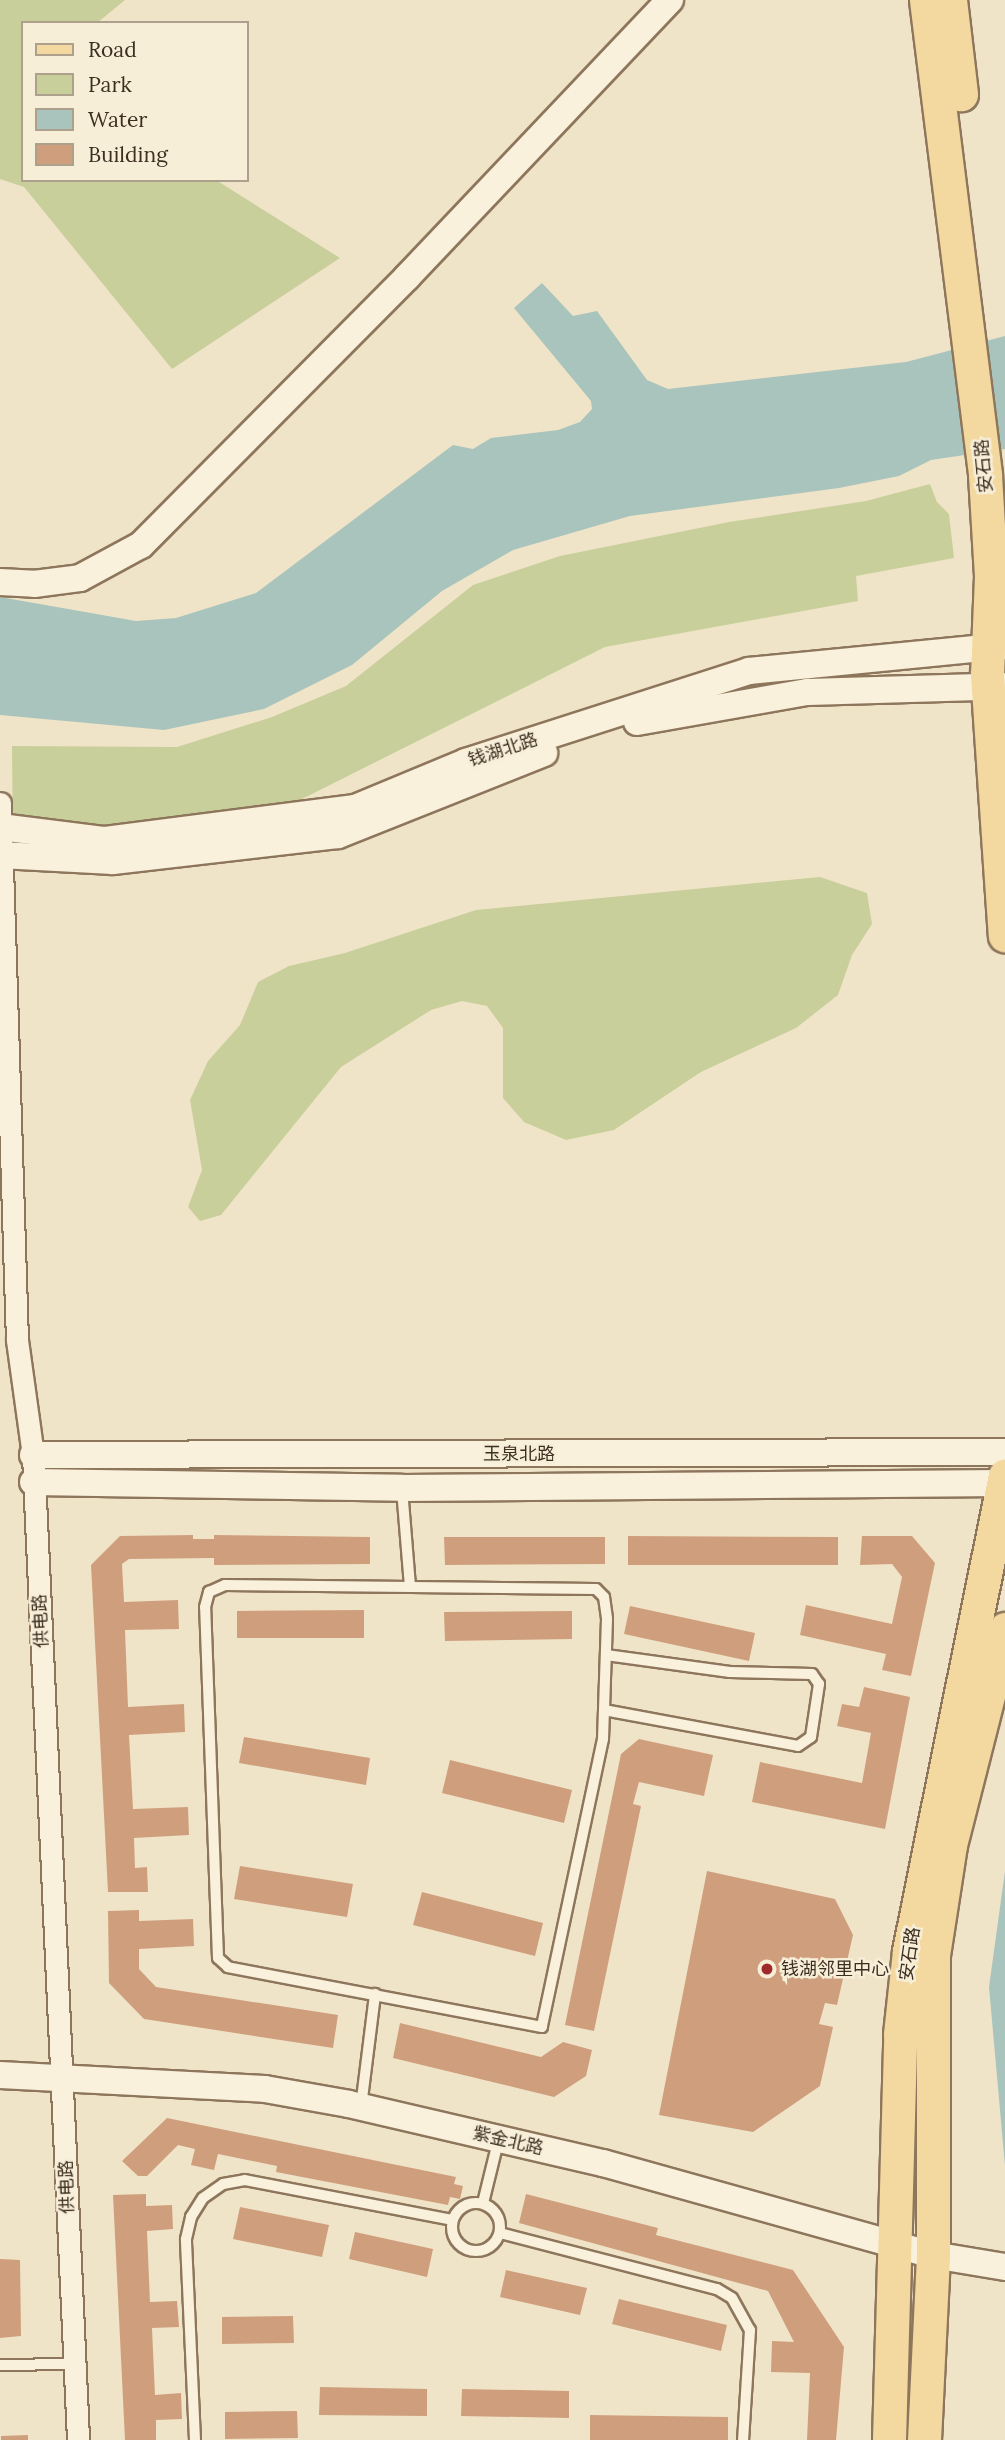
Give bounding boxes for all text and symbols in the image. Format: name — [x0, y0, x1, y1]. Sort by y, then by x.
legend — [21, 21, 248, 182]
text: Road — [88, 36, 137, 63]
text: Park — [88, 71, 132, 98]
text: Water — [88, 106, 147, 133]
text: Building — [88, 141, 168, 168]
street label: 安石路 — [971, 438, 997, 494]
street label: 钱湖北路 — [465, 729, 541, 771]
street label: 玉泉北路 — [483, 1443, 555, 1465]
street label: 供电路 — [29, 1593, 53, 1649]
street label: 安石路 — [896, 1926, 924, 1982]
place label: 钱湖邻里中心 — [781, 1958, 889, 1980]
marker: 钱湖邻里中心 — [759, 1961, 775, 1977]
street label: 紫金北路 — [470, 2122, 546, 2160]
street label: 供电路 — [55, 2160, 79, 2214]

